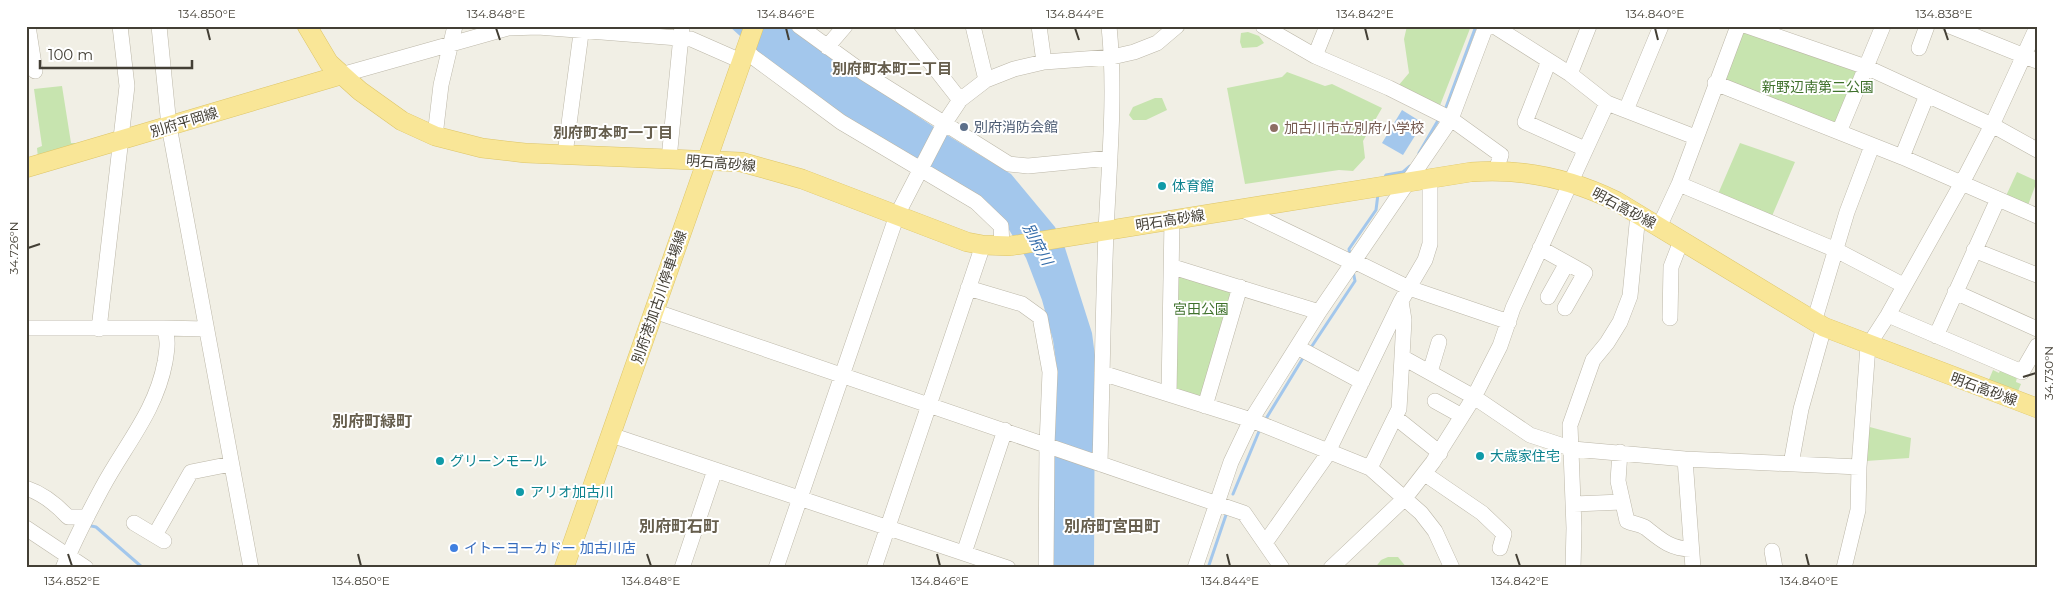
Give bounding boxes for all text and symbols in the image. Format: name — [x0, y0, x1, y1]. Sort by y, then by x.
text: 134.850°E — [178, 6, 236, 21]
text: 134.848°E — [467, 6, 525, 21]
text: 134.846°E — [757, 6, 815, 21]
text: 134.844°E — [1046, 6, 1104, 21]
text: 134.842°E — [1336, 6, 1394, 21]
text: 134.840°E — [1626, 6, 1684, 21]
text: 134.838°E — [1915, 6, 1973, 21]
scale bar — [40, 38, 192, 70]
text: 100 m — [48, 45, 93, 64]
district label: 別府町本町二丁目 — [832, 59, 952, 78]
park label: 新野辺南第二公園 — [1762, 78, 1874, 96]
street label: 別府平岡線 — [148, 103, 220, 141]
place label: 別府消防会館 — [974, 118, 1058, 136]
place label: 加古川市立別府小学校 — [1284, 119, 1424, 137]
marker: 別府消防会館 — [958, 121, 970, 133]
marker: 加古川市立別府小学校 — [1268, 122, 1280, 134]
district label: 別府町本町一丁目 — [553, 123, 673, 142]
street label: 明石高砂線 — [685, 151, 757, 175]
place label: 体育館 — [1172, 177, 1214, 195]
marker: 体育館 — [1156, 180, 1168, 192]
street label: 明石高砂線 — [1589, 184, 1659, 232]
street label: 明石高砂線 — [1134, 206, 1206, 234]
water label: 別府川 — [1019, 220, 1058, 270]
text: 34.726°N — [6, 221, 21, 275]
street label: 別府港加古川停車場線 — [628, 228, 690, 366]
park label: 宮田公園 — [1173, 300, 1229, 318]
text: 34.730°N — [2041, 346, 2056, 400]
street label: 明石高砂線 — [1948, 369, 2020, 409]
district label: 別府町緑町 — [332, 412, 412, 431]
place label: 大歳家住宅 — [1490, 447, 1560, 465]
marker: 大歳家住宅 — [1474, 450, 1486, 462]
place label: グリーンモール — [450, 452, 547, 470]
marker: グリーンモール — [434, 455, 446, 467]
place label: アリオ加古川 — [530, 483, 614, 501]
marker: アリオ加古川 — [514, 486, 526, 498]
district label: 別府町石町 — [639, 517, 719, 536]
district label: 別府町宮田町 — [1064, 517, 1160, 536]
place label: イトーヨーカドー 加古川店 — [464, 539, 636, 557]
marker: イトーヨーカドー 加古川店 — [448, 542, 460, 554]
text: 134.852°E — [44, 573, 100, 588]
text: 134.850°E — [332, 573, 390, 588]
text: 134.848°E — [622, 573, 680, 588]
text: 134.846°E — [911, 573, 969, 588]
text: 134.844°E — [1201, 573, 1259, 588]
text: 134.842°E — [1491, 573, 1549, 588]
text: 134.840°E — [1780, 573, 1838, 588]

